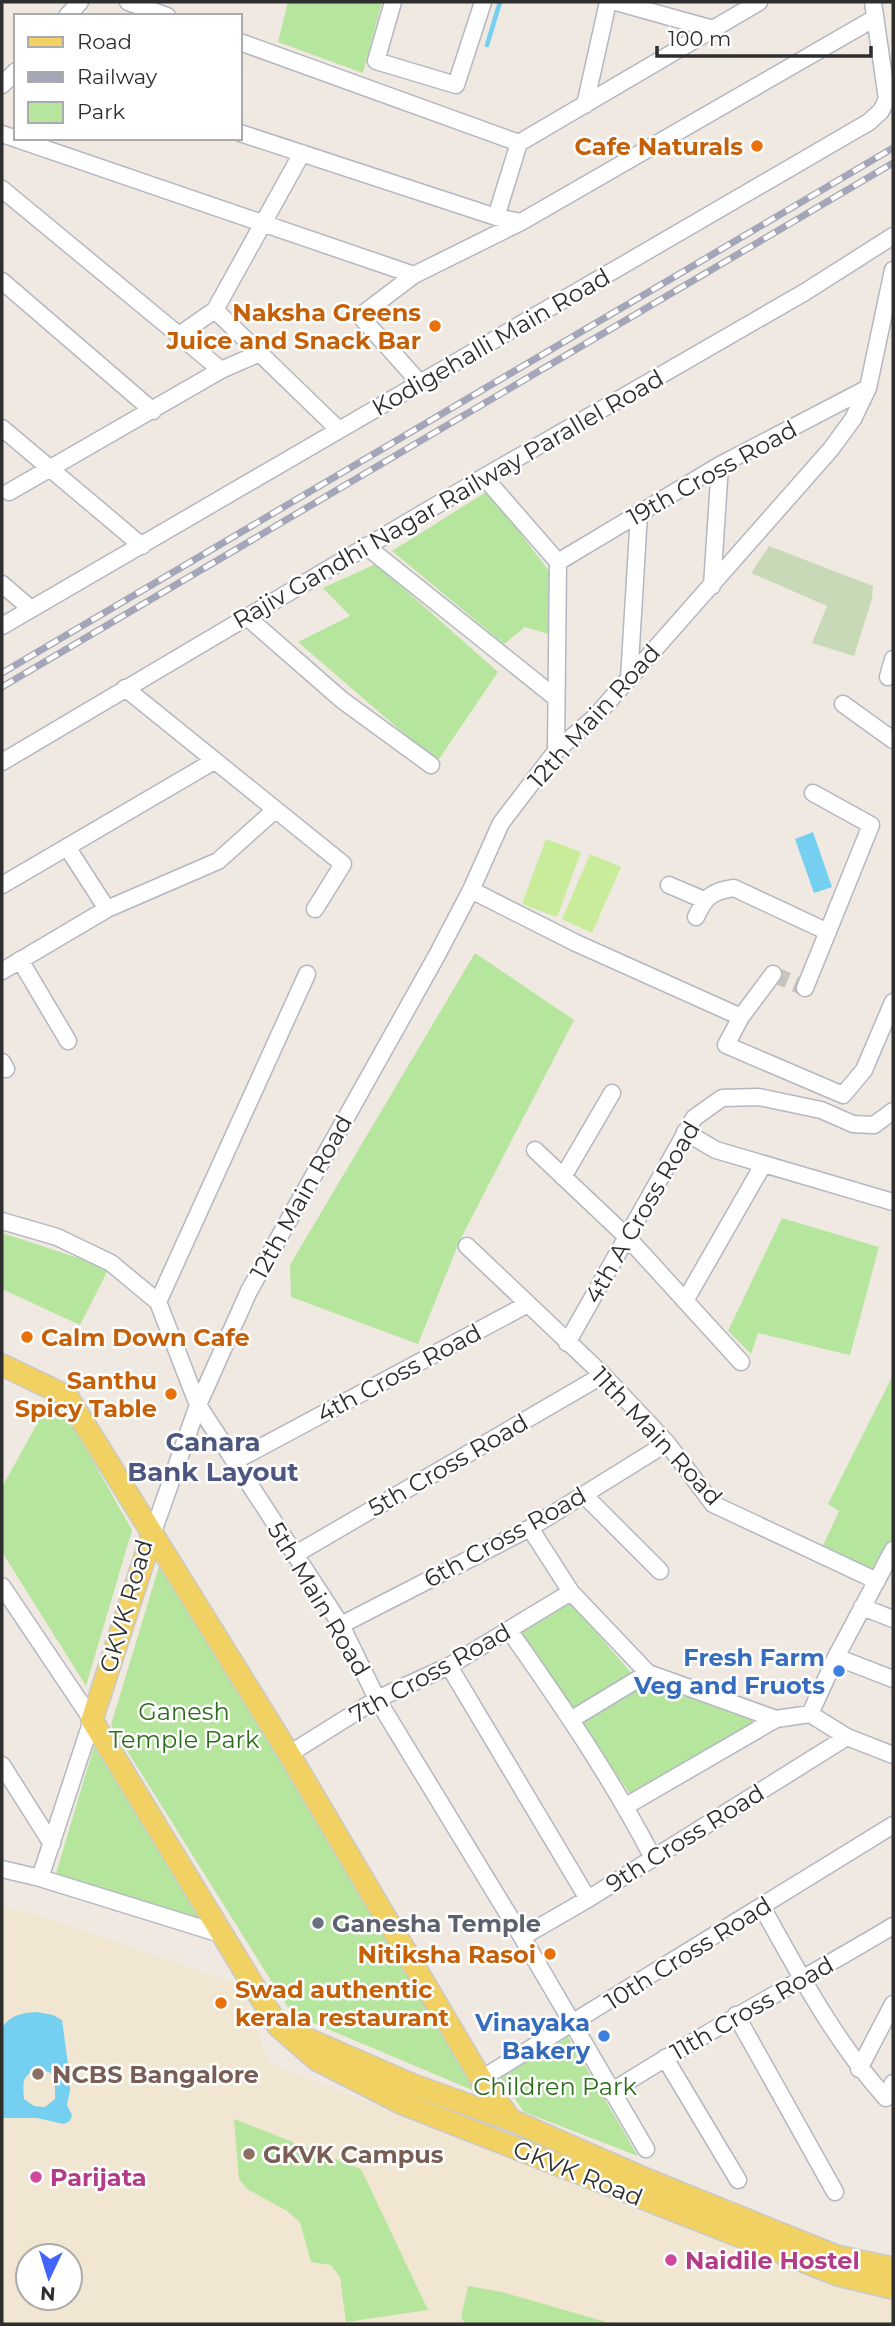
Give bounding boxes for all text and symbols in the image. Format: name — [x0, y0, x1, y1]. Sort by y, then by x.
legend — [14, 14, 242, 140]
scale bar — [657, 14, 870, 58]
text: 100 m — [668, 26, 731, 51]
text: Road — [77, 29, 132, 54]
text: Railway — [77, 64, 158, 89]
text: Park — [77, 99, 125, 124]
place label: Cafe Naturals — [575, 132, 743, 161]
marker: Cafe Naturals — [749, 138, 765, 154]
street label: Kodigehalli Main Road — [367, 262, 615, 422]
place label: Naksha Greens Juice and Snack Bar — [165, 298, 421, 355]
marker: Naksha Greens Juice and Snack Bar — [427, 318, 443, 334]
street label: Rajiv Gandhi Nagar Railway Parallel Road — [227, 363, 669, 635]
street label: 19th Cross Road — [622, 414, 802, 532]
street label: 12th Main Road — [522, 638, 666, 794]
street label: 12th Main Road — [244, 1110, 358, 1284]
street label: 4th A Cross Road — [578, 1116, 706, 1308]
street label: 4th Cross Road — [312, 1317, 486, 1429]
place label: Calm Down Cafe — [41, 1323, 250, 1352]
marker: Calm Down Cafe — [19, 1329, 35, 1345]
street label: 11th Main Road — [586, 1361, 728, 1511]
place label: Santhu Spicy Table — [15, 1366, 157, 1423]
marker: Santhu Spicy Table — [163, 1386, 179, 1402]
street label: 5th Cross Road — [363, 1408, 533, 1522]
district label: Canara Bank Layout — [127, 1426, 299, 1488]
street label: 6th Cross Road — [419, 1481, 591, 1593]
street label: 5th Main Road — [262, 1517, 376, 1681]
street label: GKVK Road — [93, 1536, 159, 1676]
street label: 7th Cross Road — [344, 1617, 516, 1729]
place label: Fresh Farm Veg and Fruots — [633, 1643, 825, 1700]
marker: Fresh Farm Veg and Fruots — [831, 1663, 847, 1679]
park label: Ganesh Temple Park — [109, 1697, 260, 1754]
street label: 9th Cross Road — [601, 1778, 769, 1898]
street label: 10th Cross Road — [599, 1890, 777, 2016]
place label: Ganesha Temple — [332, 1909, 541, 1938]
marker: Ganesha Temple — [310, 1915, 326, 1931]
place label: Nitiksha Rasoi — [357, 1940, 536, 1969]
marker: Nitiksha Rasoi — [542, 1946, 558, 1962]
street label: 11th Cross Road — [665, 1950, 839, 2066]
place label: Swad authentic kerala restaurant — [235, 1975, 449, 2032]
marker: Swad authentic kerala restaurant — [213, 1995, 229, 2011]
place label: Vinayaka Bakery — [474, 2008, 591, 2065]
marker: Vinayaka Bakery — [596, 2028, 612, 2044]
place label: NCBS Bangalore — [52, 2060, 259, 2089]
marker: NCBS Bangalore — [30, 2066, 46, 2082]
park label: Children Park — [473, 2072, 637, 2101]
street label: GKVK Road — [509, 2134, 647, 2212]
place label: GKVK Campus — [263, 2140, 444, 2169]
marker: GKVK Campus — [241, 2146, 257, 2162]
place label: Parijata — [50, 2163, 147, 2192]
marker: Parijata — [28, 2169, 44, 2185]
north arrow — [14, 2242, 84, 2312]
place label: Naidile Hostel — [685, 2246, 860, 2275]
marker: Naidile Hostel — [663, 2252, 679, 2268]
text: N — [39, 2281, 56, 2305]

